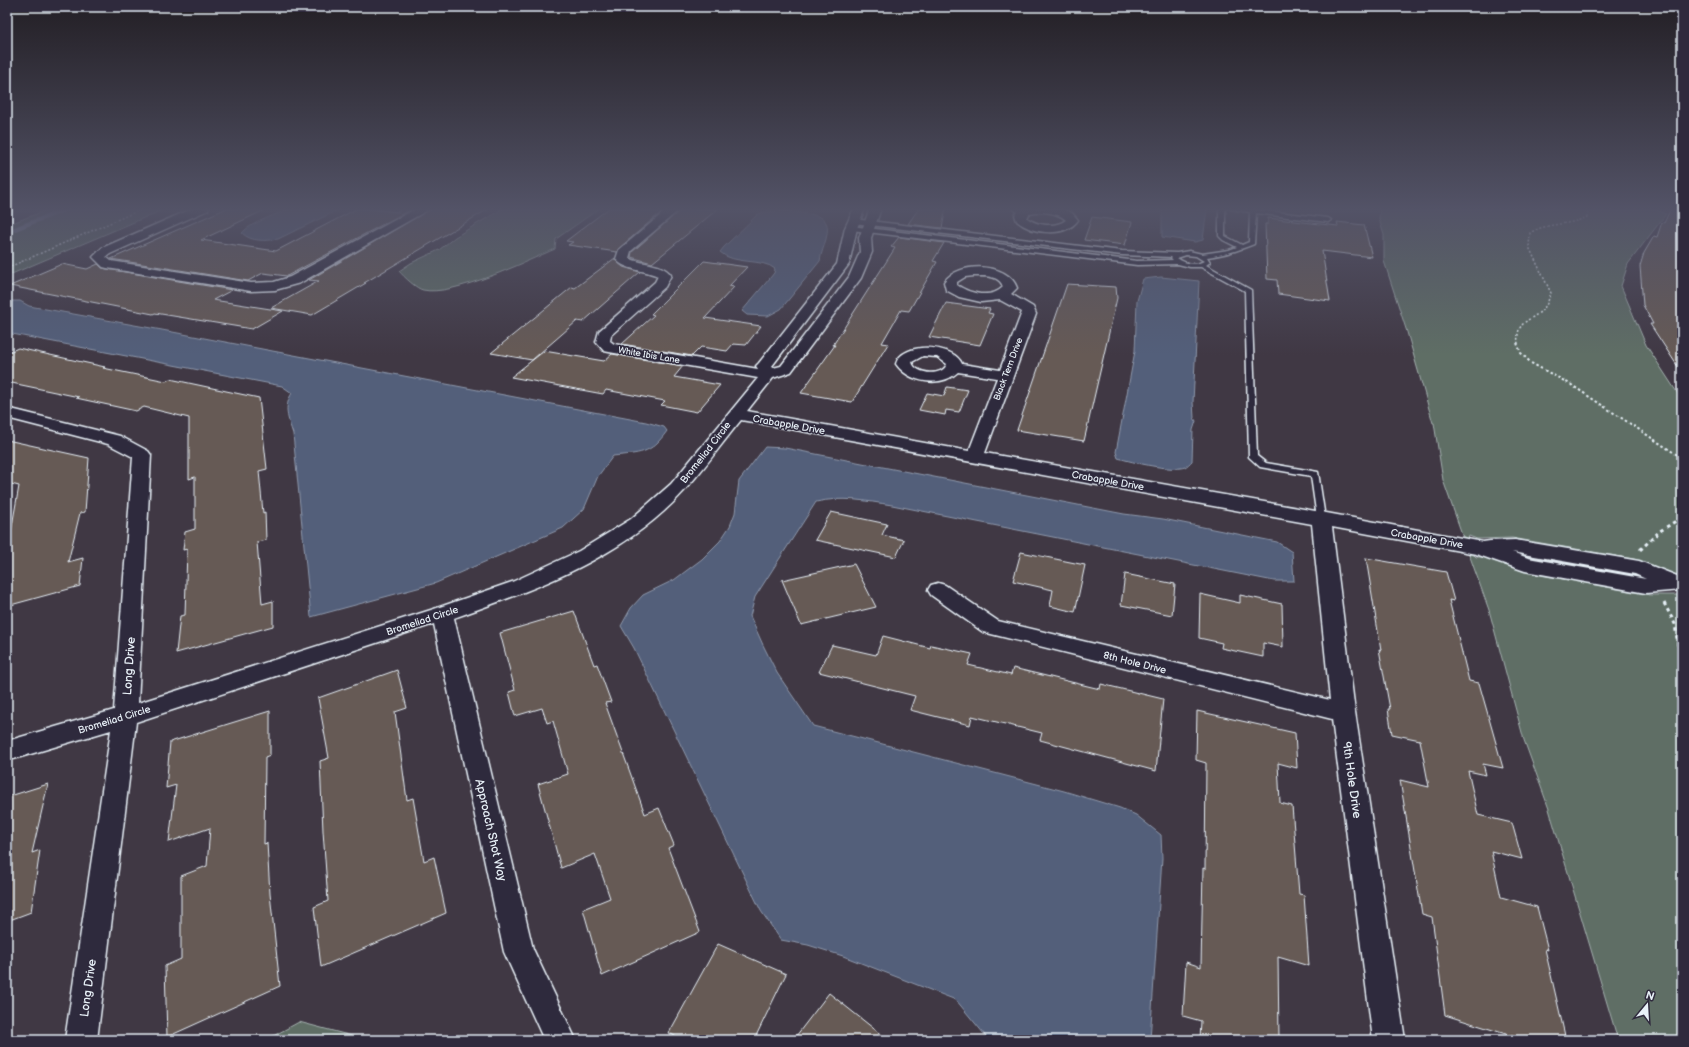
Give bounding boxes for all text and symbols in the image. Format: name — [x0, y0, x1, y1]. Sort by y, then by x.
street label: Black Tern Drive — [991, 336, 1026, 402]
street label: White Ibis Lane — [617, 345, 681, 366]
street label: Crabapple Drive — [752, 413, 826, 437]
street label: Bromeliad Circle — [678, 419, 734, 486]
street label: Crabapple Drive — [1071, 469, 1145, 493]
street label: Crabapple Drive — [1390, 527, 1464, 551]
street label: Bromeliad Circle — [385, 604, 460, 638]
street label: Long Drive — [120, 636, 139, 696]
street label: 8th Hole Drive — [1102, 649, 1168, 677]
street label: Bromeliad Circle — [77, 703, 152, 737]
street label: 9th Hole Drive — [1339, 741, 1364, 819]
street label: Approach Shot Way — [471, 778, 510, 883]
street label: Long Drive — [77, 958, 100, 1018]
north arrow — [1627, 985, 1667, 1025]
text: N — [1644, 989, 1656, 1003]

